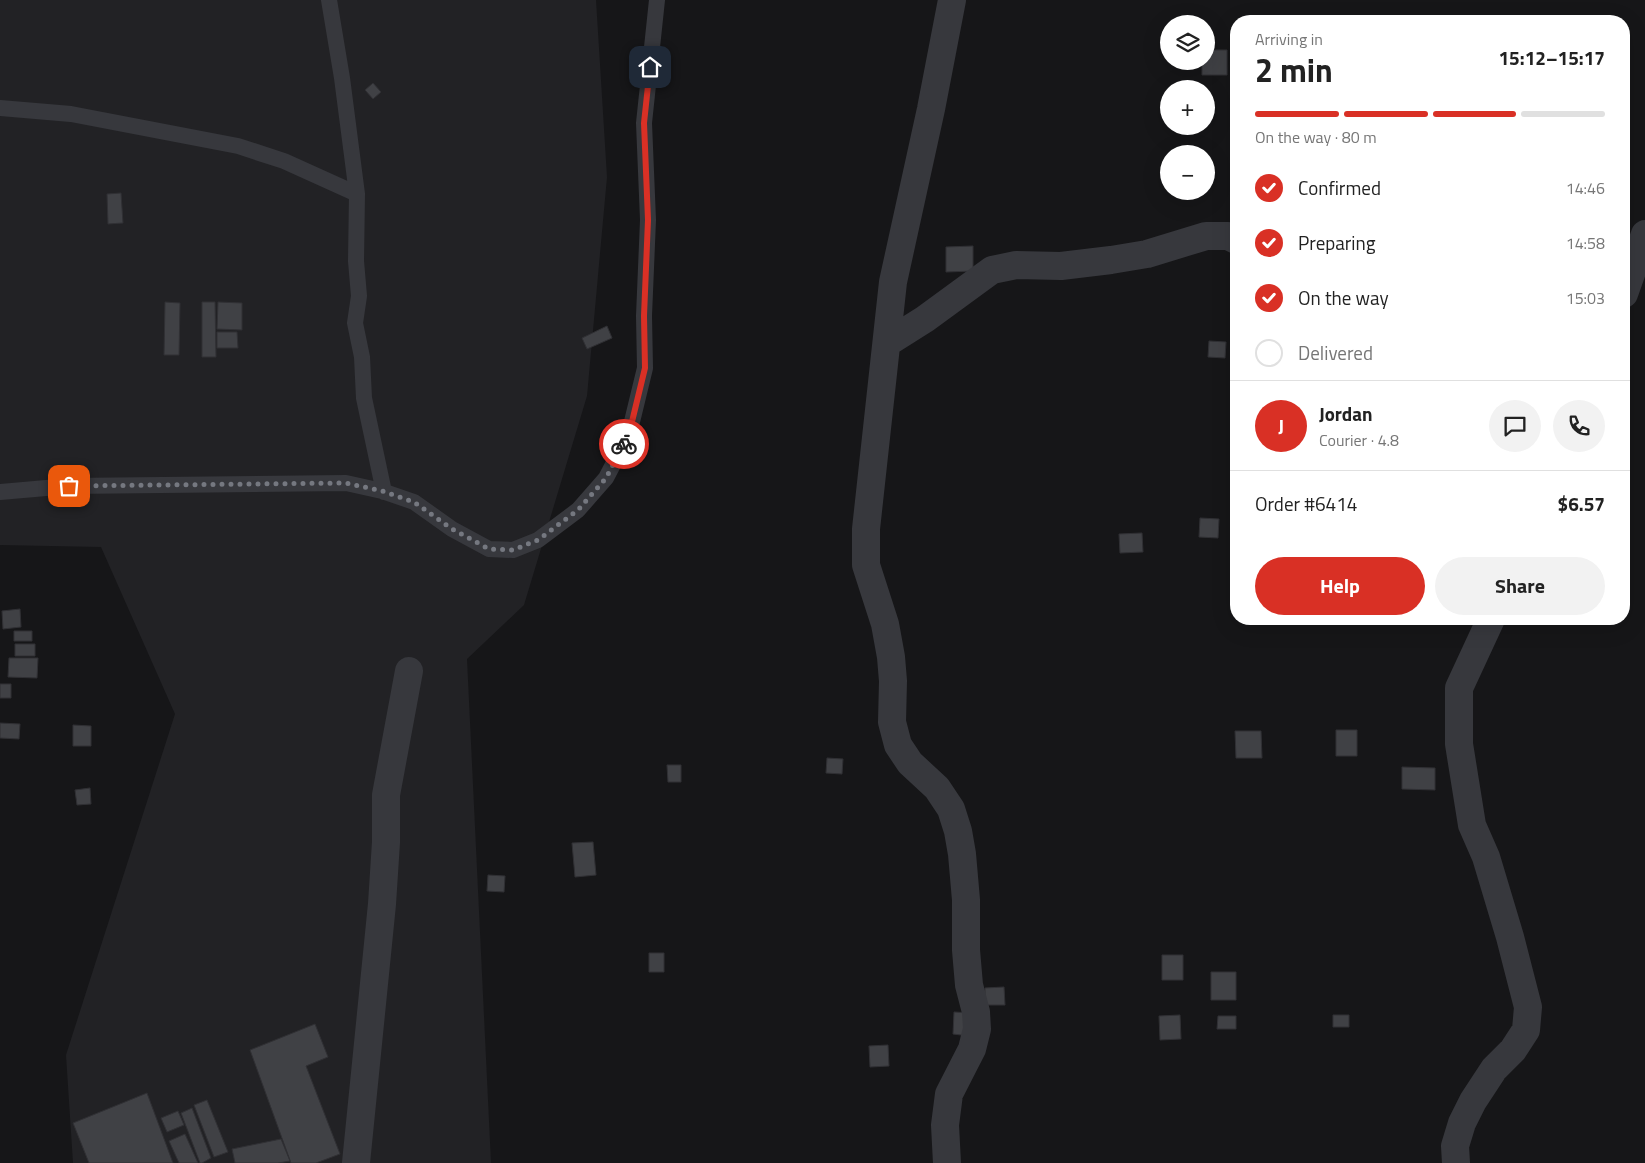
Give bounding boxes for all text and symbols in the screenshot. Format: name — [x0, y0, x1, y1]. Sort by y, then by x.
map controls — [1160, 15, 1215, 200]
button: layers — [1160, 15, 1215, 70]
text: Arriving in — [1255, 27, 1323, 51]
text: 15:12–15:17 — [1498, 43, 1605, 72]
pin — [629, 46, 671, 88]
text: 2 min — [1255, 46, 1333, 94]
icon: home — [636, 53, 664, 81]
button: + — [1160, 80, 1215, 135]
text: On the way · 80 m — [1255, 125, 1377, 149]
button: − — [1160, 145, 1215, 200]
text: Confirmed — [1298, 173, 1381, 202]
icon: check — [1255, 174, 1283, 202]
text: 14:46 — [1566, 176, 1605, 200]
text: Preparing — [1298, 228, 1375, 257]
icon: check — [1255, 229, 1283, 257]
text: 14:58 — [1566, 231, 1605, 255]
text: On the way — [1298, 283, 1389, 312]
icon: check — [1255, 284, 1283, 312]
text: 15:03 — [1566, 286, 1605, 310]
text: Delivered — [1298, 338, 1373, 367]
text: Jordan — [1319, 399, 1372, 428]
button: chat — [1489, 400, 1541, 452]
button: phone — [1553, 400, 1605, 452]
text: J — [1278, 411, 1284, 440]
courier — [599, 419, 649, 469]
text: Courier · 4.8 — [1319, 428, 1399, 452]
icon: bike — [610, 430, 638, 458]
pin — [48, 465, 90, 507]
icon: bag — [55, 472, 83, 500]
text: Order #6414 — [1255, 489, 1357, 518]
text: $6.57 — [1558, 489, 1605, 518]
button: Help — [1255, 557, 1425, 615]
button: Share — [1435, 557, 1605, 615]

